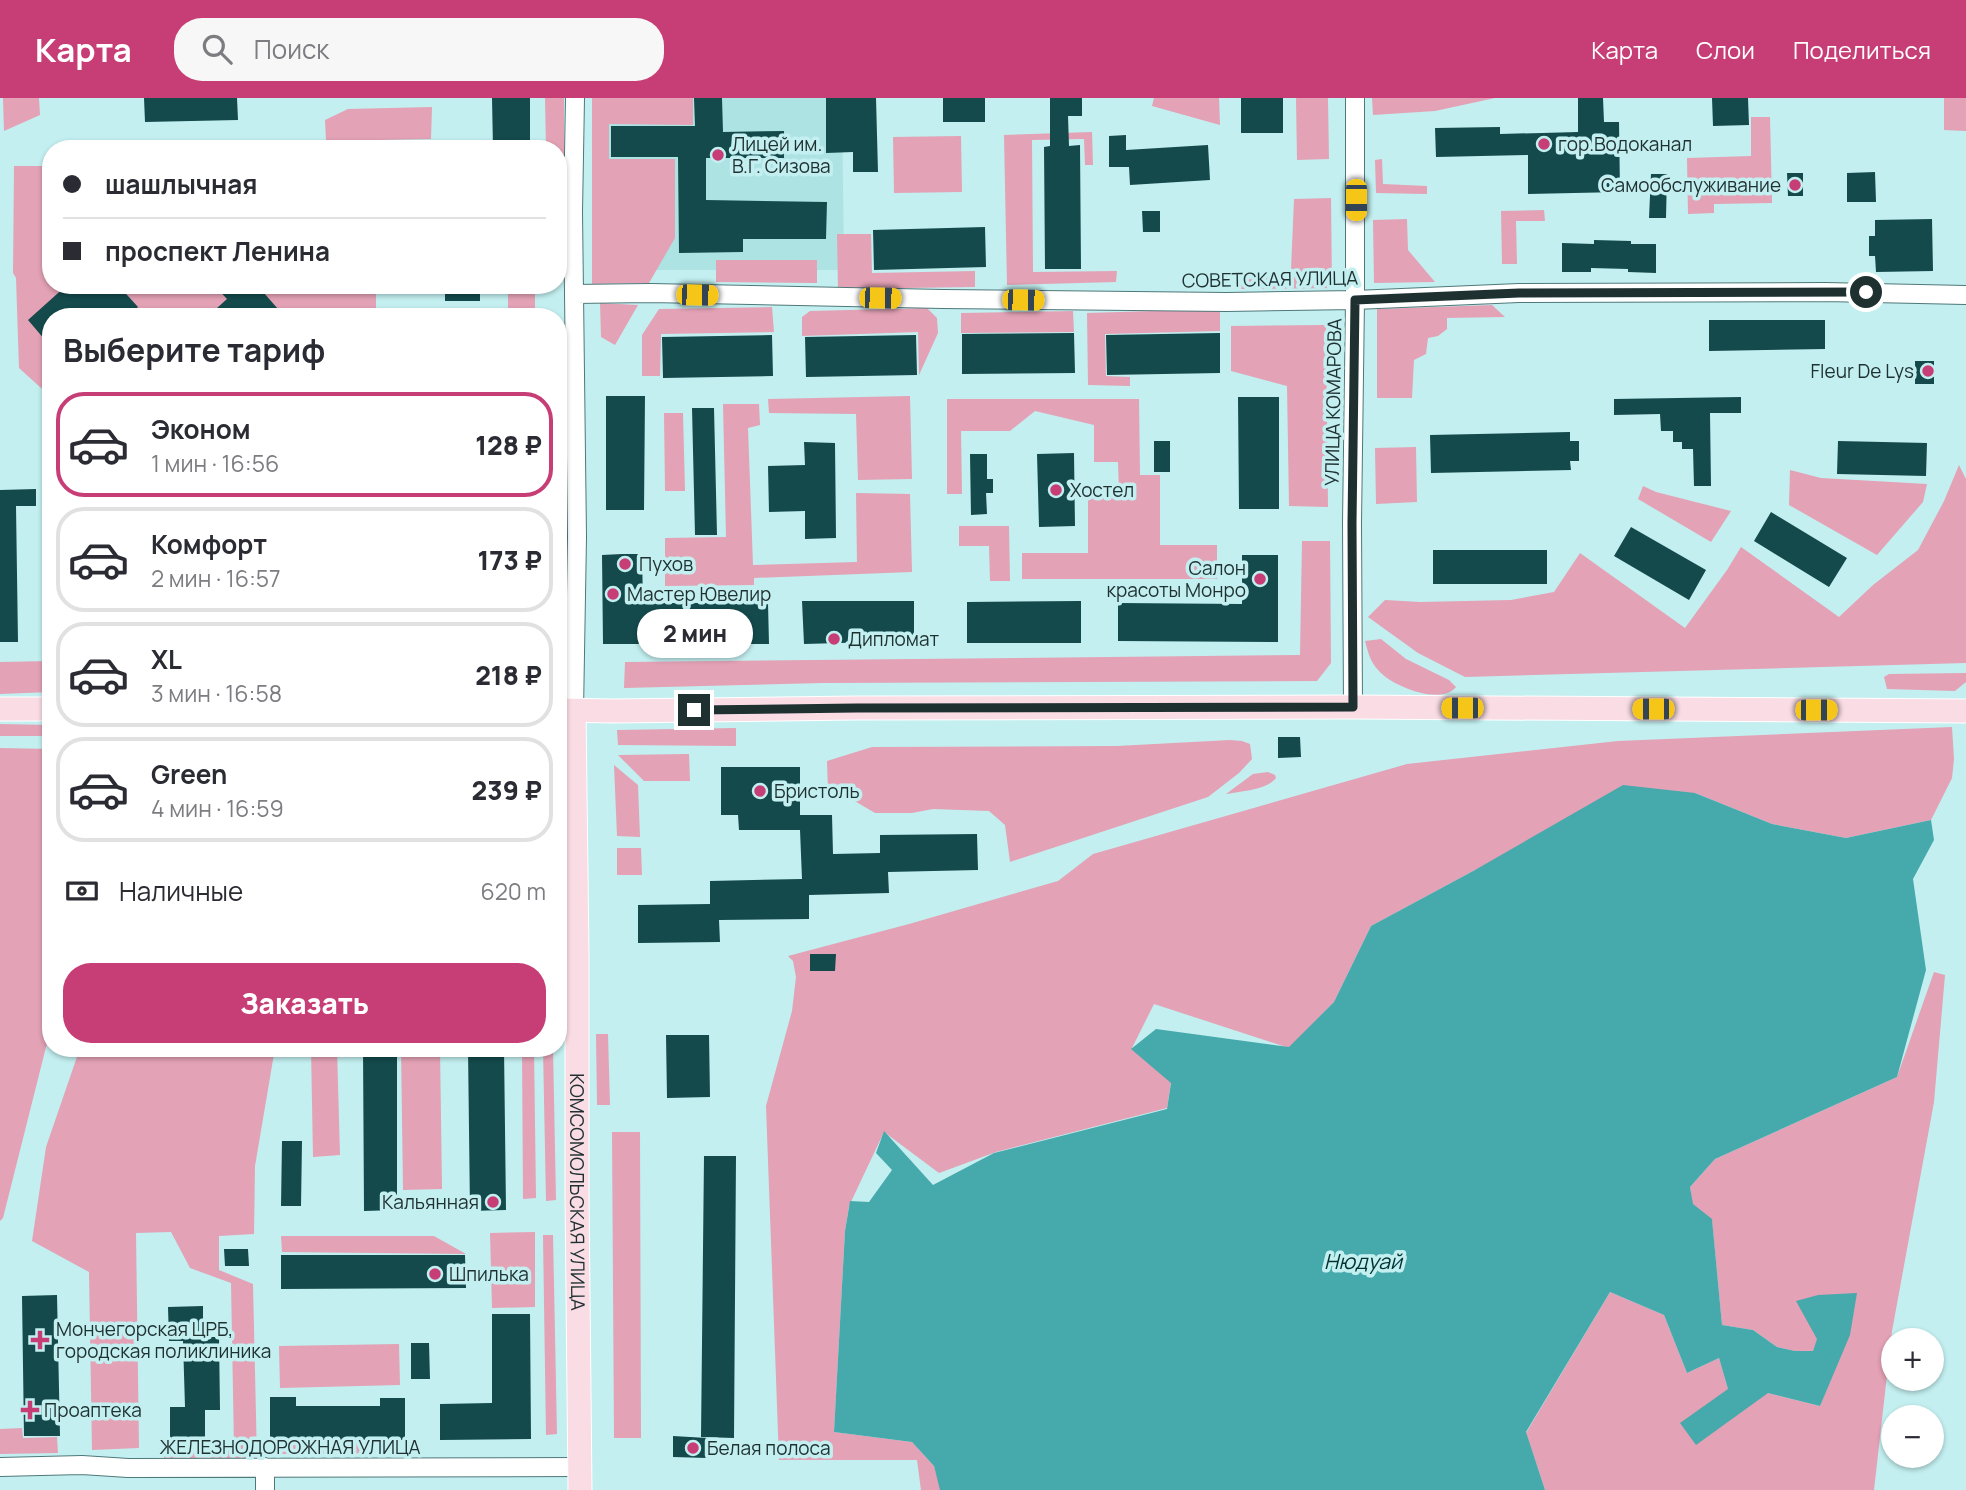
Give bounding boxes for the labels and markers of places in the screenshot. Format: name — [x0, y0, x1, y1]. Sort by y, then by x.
place label: Лицей им. В.Г. Сизова — [732, 131, 831, 179]
place label: гор.Водоканал — [1558, 131, 1692, 157]
marker: гор.Водоканал — [1536, 136, 1552, 152]
marker: Лицей им. В.Г. Сизова — [710, 147, 726, 163]
place label: Самообслуживание — [1601, 172, 1781, 198]
marker: Самообслуживание — [1787, 177, 1803, 193]
place label: Fleur De Lys — [1811, 358, 1914, 384]
marker: Fleur De Lys — [1920, 363, 1936, 379]
place label: Хостел — [1070, 477, 1134, 503]
marker: Хостел — [1048, 482, 1064, 498]
place label: Пухов — [639, 551, 693, 577]
place label: Салон красоты Монро — [1106, 555, 1246, 603]
marker: Пухов — [617, 556, 633, 572]
marker: Салон красоты Монро — [1252, 571, 1268, 587]
place label: Мастер Ювелир — [627, 581, 771, 607]
marker: Мастер Ювелир — [605, 586, 621, 602]
place label: Дипломат — [848, 626, 940, 652]
marker: Дипломат — [826, 631, 842, 647]
place label: Бристоль — [774, 778, 860, 804]
marker: Бристоль — [752, 783, 768, 799]
place label: Кальянная — [382, 1189, 479, 1215]
marker: Кальянная — [485, 1194, 501, 1210]
place label: Шпилька — [449, 1261, 529, 1287]
marker: Шпилька — [427, 1266, 443, 1282]
place label: Мончегорская ЦРБ, городская поликлиника — [56, 1316, 271, 1364]
marker: Мончегорская ЦРБ, городская поликлиника — [30, 1330, 50, 1350]
place label: Проаптека — [44, 1397, 142, 1423]
marker: Проаптека — [22, 1402, 38, 1418]
place label: Белая полоса — [707, 1435, 831, 1461]
marker: Белая полоса — [685, 1440, 701, 1456]

